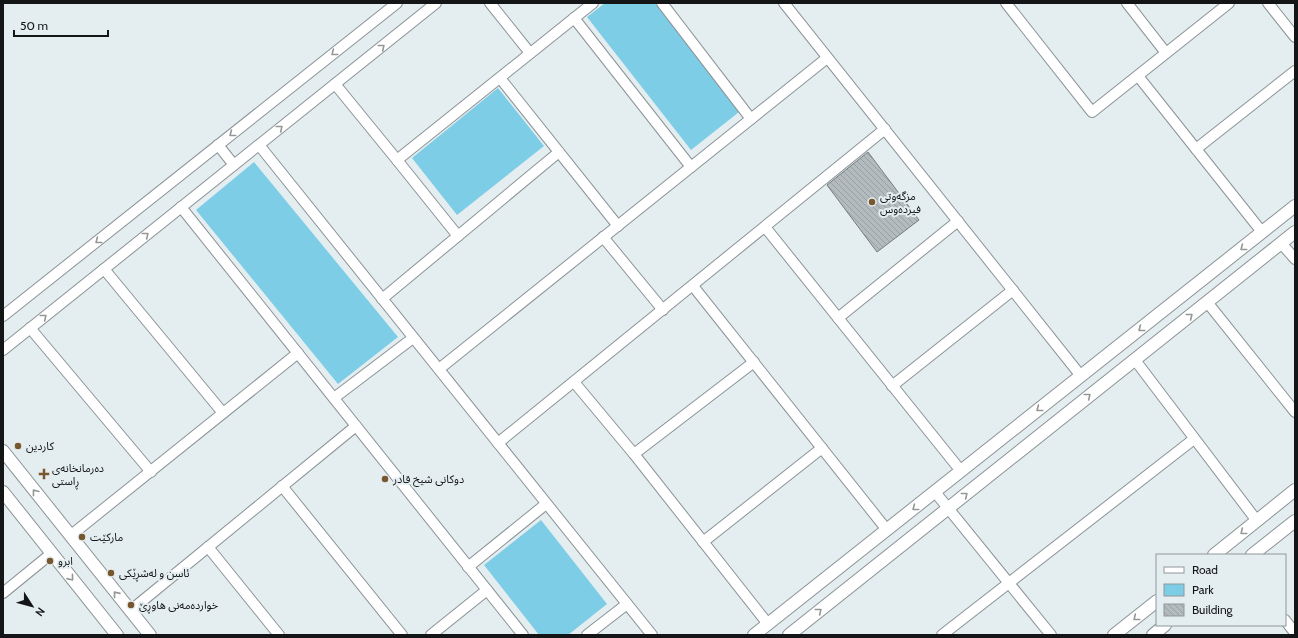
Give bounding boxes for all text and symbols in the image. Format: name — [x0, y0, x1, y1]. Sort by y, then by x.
scale bar — [14, 12, 108, 38]
text: 50 m — [20, 18, 48, 33]
one-way arrow — [377, 44, 384, 51]
one-way arrow — [331, 49, 339, 56]
one-way arrow — [276, 126, 283, 133]
one-way arrow — [230, 130, 237, 137]
place label: مزگە‌وتی فیردە‌وس — [880, 189, 921, 216]
marker: مزگە‌وتی فیردە‌وس — [867, 197, 877, 207]
one-way arrow — [141, 233, 148, 240]
one-way arrow — [95, 237, 102, 244]
one-way arrow — [1240, 243, 1247, 250]
one-way arrow — [1186, 313, 1193, 320]
one-way arrow — [40, 314, 47, 321]
one-way arrow — [1138, 324, 1145, 331]
one-way arrow — [1084, 394, 1091, 401]
one-way arrow — [1036, 405, 1043, 412]
place label: كاردين — [26, 439, 54, 453]
marker: كاردين — [13, 441, 23, 451]
place label: دەرمانخانەی ڕاستی — [52, 461, 104, 490]
marker: دەرمانخانەی ڕاستی — [39, 469, 49, 479]
place label: دوکانی شیخ قادر — [392, 472, 464, 487]
marker: دوکانی شیخ قادر — [380, 474, 390, 484]
one-way arrow — [33, 489, 40, 496]
one-way arrow — [960, 492, 967, 499]
one-way arrow — [913, 503, 920, 510]
one-way arrow — [1240, 527, 1247, 534]
place label: مارکێت — [90, 530, 123, 544]
marker: مارکێت — [77, 532, 87, 542]
place label: ابرو — [58, 554, 73, 568]
legend — [1156, 554, 1286, 626]
marker: ابرو — [45, 556, 55, 566]
text: Road — [1192, 562, 1218, 577]
place label: ئاسن و لەشڕێکی — [119, 566, 190, 582]
marker: ئاسن و لەشڕێکی — [106, 568, 116, 578]
one-way arrow — [66, 573, 73, 580]
text: Park — [1192, 582, 1214, 597]
north arrow — [12, 586, 52, 626]
one-way arrow — [114, 591, 121, 598]
place label: خواردەمەنی هاوڕێ — [139, 598, 219, 614]
marker: خواردەمەنی هاوڕێ — [126, 600, 136, 610]
text: Building — [1192, 602, 1234, 617]
text: N — [32, 605, 48, 619]
one-way arrow — [815, 608, 822, 615]
one-way arrow — [1133, 613, 1140, 620]

